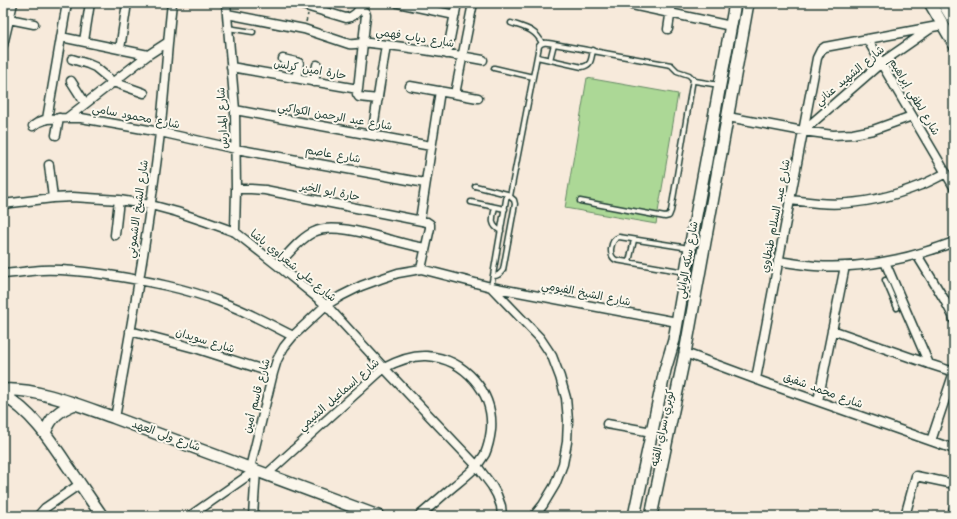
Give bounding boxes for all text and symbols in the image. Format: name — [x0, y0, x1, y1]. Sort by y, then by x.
street label: شارع دياب فهمي — [374, 23, 456, 54]
street label: شارع الشهيد عناني — [811, 41, 889, 111]
street label: حارة امين كرلس — [272, 55, 348, 85]
street label: شارع لطفي إبراهيم — [883, 55, 944, 140]
street label: شارع المدارس — [212, 87, 234, 149]
street label: شارع عبد الرحمن الكواكبي — [276, 98, 394, 137]
street label: شارع محمود سامي — [90, 100, 181, 135]
street label: شارع عاصم — [304, 141, 362, 169]
street label: شارع عبد السلام طنطاوي — [756, 158, 796, 274]
street label: شارع الشيخ الاشموني — [122, 159, 155, 259]
street label: حارة ابو الخير — [298, 177, 361, 207]
street label: شارع سكه الوايلي — [672, 220, 705, 300]
street label: شارع علي شعراوي باشا — [245, 225, 340, 307]
street label: شارع الشيخ الفيومي — [540, 277, 632, 312]
street label: شارع سويدان — [173, 323, 237, 359]
street label: شارع اسماعيل الشيمي — [294, 354, 385, 436]
street label: شارع قاسم أمين — [238, 357, 276, 435]
street label: شارع محمد شفيق — [781, 368, 865, 414]
street label: كوبري سراي القبه — [646, 387, 680, 468]
street label: شارع ولى العهد — [129, 415, 203, 457]

